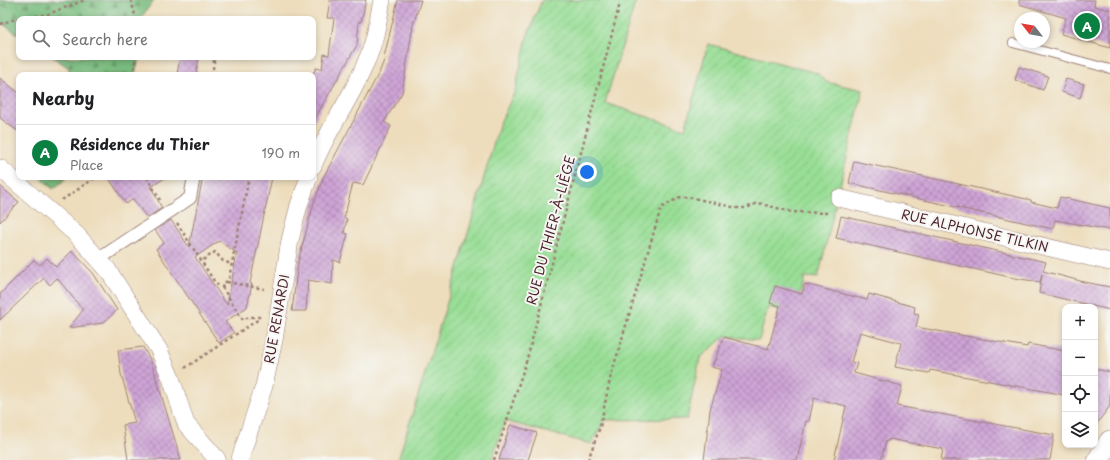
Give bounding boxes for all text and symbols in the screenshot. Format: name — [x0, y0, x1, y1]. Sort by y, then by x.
pin: A — [1074, 11, 1100, 41]
north arrow — [1014, 12, 1050, 48]
search box — [16, 16, 316, 60]
icon: search — [30, 27, 52, 49]
text: Search here — [62, 27, 148, 50]
text: Nearby — [32, 85, 94, 111]
text: Résidence du Thier — [70, 132, 209, 155]
text: A — [40, 143, 50, 162]
text: 190 m — [261, 143, 300, 162]
street label: RUE DU THIER-À-LIÈGE — [521, 153, 579, 307]
text: Place — [70, 155, 103, 174]
your location — [577, 162, 597, 182]
street label: RUE ALPHONSE TILKIN — [899, 204, 1051, 256]
street label: RUE RENARDI — [259, 273, 293, 365]
map controls — [1062, 304, 1098, 448]
button: + — [1062, 304, 1098, 340]
button: − — [1062, 340, 1098, 376]
button: locate — [1062, 376, 1098, 412]
button: layers — [1062, 412, 1098, 448]

